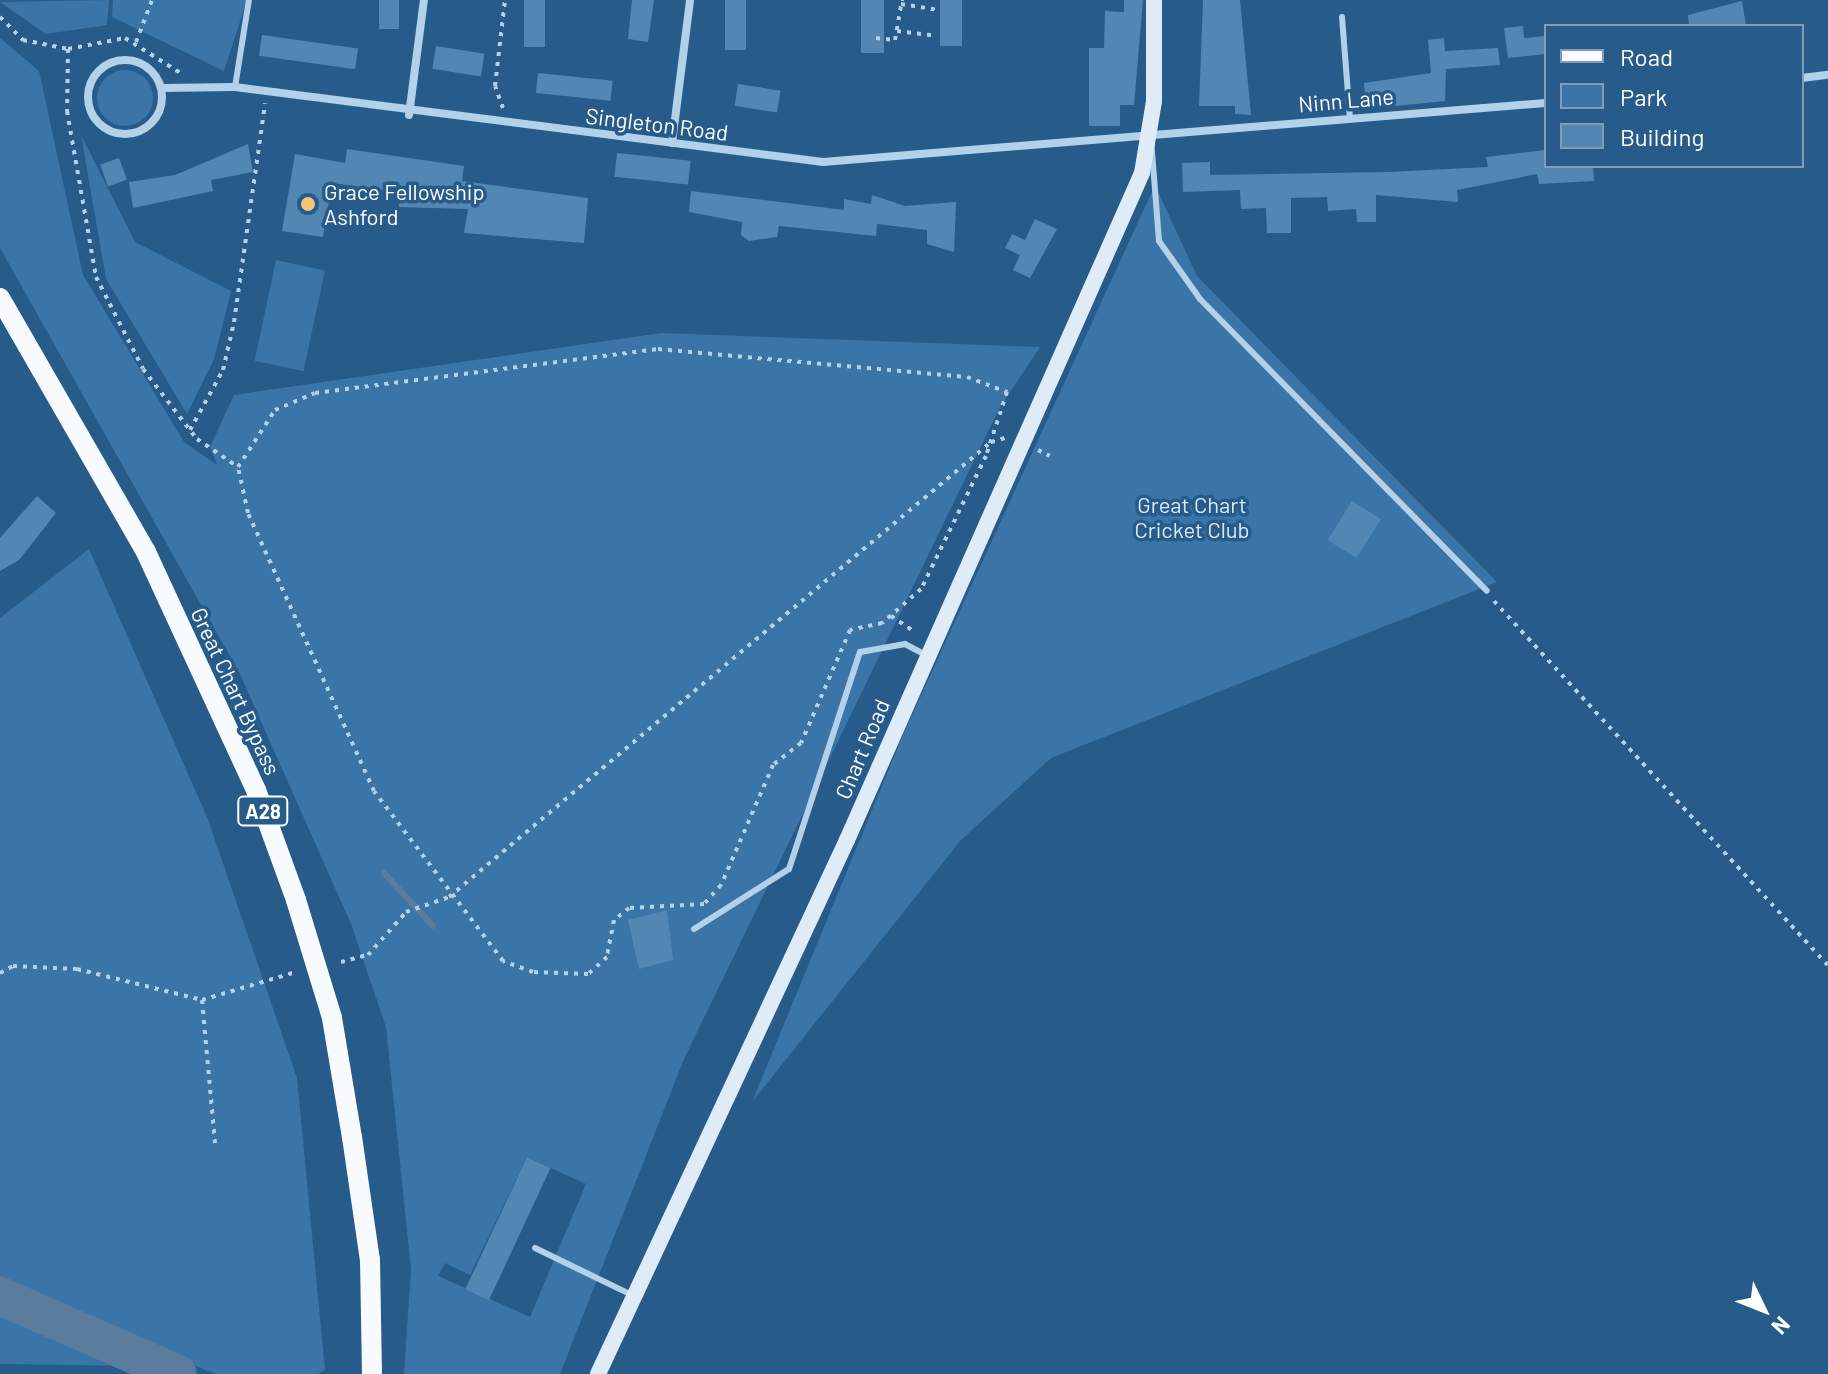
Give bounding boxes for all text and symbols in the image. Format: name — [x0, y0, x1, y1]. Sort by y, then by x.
legend — [1544, 24, 1804, 168]
text: Road — [1620, 42, 1673, 71]
text: Park — [1620, 82, 1667, 111]
street label: Ninn Lane — [1297, 83, 1395, 117]
street label: Singleton Road — [584, 102, 730, 146]
text: Building — [1620, 122, 1704, 151]
place label: Grace Fellowship Ashford — [324, 178, 485, 230]
marker: Grace Fellowship Ashford — [299, 195, 317, 213]
park label: Great Chart Cricket Club — [1134, 491, 1250, 542]
street label: Great Chart Bypass — [186, 603, 286, 779]
street label: Chart Road — [829, 695, 895, 803]
road number: A28 — [237, 795, 289, 827]
north arrow — [1724, 1270, 1804, 1350]
text: N — [1767, 1312, 1796, 1341]

